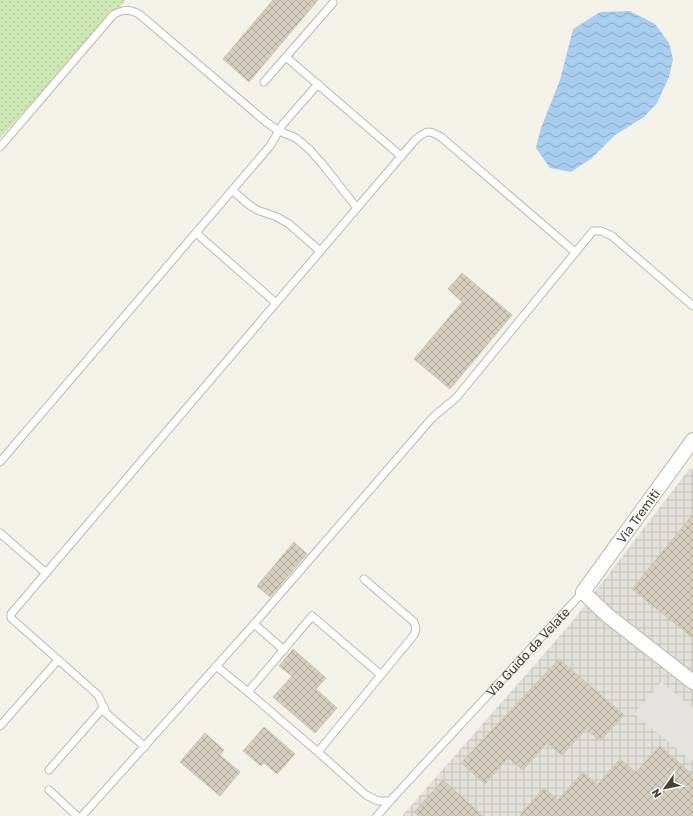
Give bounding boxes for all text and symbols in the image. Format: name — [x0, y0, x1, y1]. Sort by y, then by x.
street label: Via Tremiti — [614, 486, 663, 546]
street label: Via Guido da Velate — [483, 604, 573, 700]
north arrow — [645, 768, 685, 808]
text: N — [649, 786, 665, 800]

